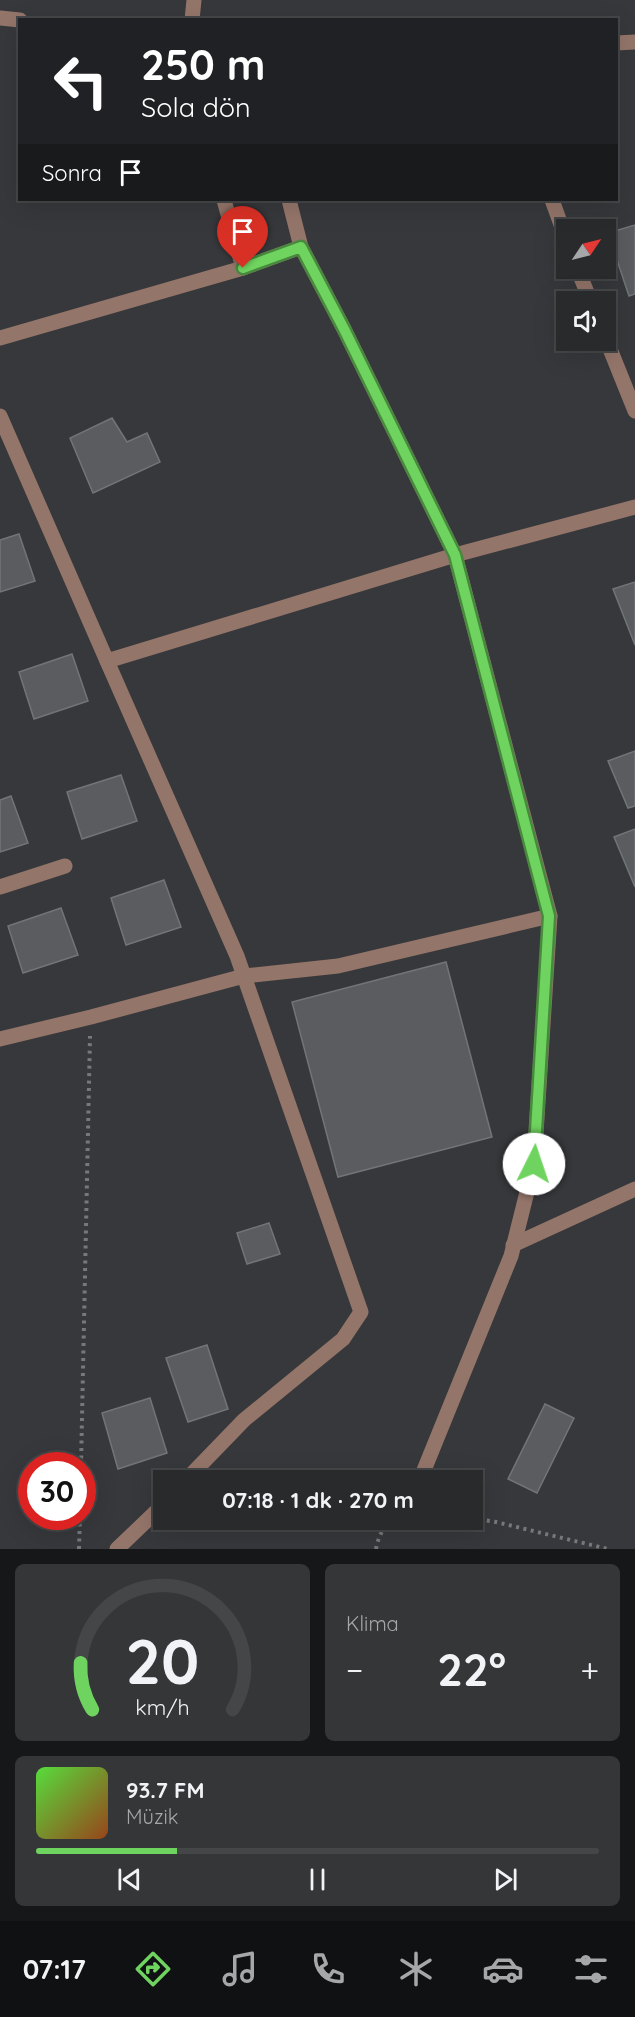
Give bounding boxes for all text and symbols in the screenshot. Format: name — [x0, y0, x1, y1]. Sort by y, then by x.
text: 250 m — [141, 38, 265, 91]
icon: left — [42, 42, 120, 120]
text: Sola dön — [141, 90, 251, 124]
icon: arrive — [114, 156, 147, 189]
text: Sonra — [42, 159, 102, 187]
pin — [217, 206, 268, 268]
icon: arrive — [226, 215, 259, 248]
north arrow — [556, 219, 616, 279]
map controls — [556, 219, 616, 351]
button: sound — [556, 291, 616, 351]
position arrow — [502, 1132, 566, 1196]
speed limit sign: 30 — [18, 1452, 96, 1530]
text: 07:18 · 1 dk · 270 m — [222, 1486, 414, 1514]
text: Klima — [346, 1611, 399, 1636]
text: 20 — [126, 1622, 199, 1700]
text: 22° — [437, 1641, 506, 1697]
text: − — [346, 1649, 363, 1690]
text: + — [580, 1649, 599, 1690]
text: km/h — [135, 1694, 190, 1720]
text: 93.7 FM — [126, 1776, 204, 1804]
text: Müzik — [126, 1804, 178, 1829]
icon: previous — [113, 1863, 146, 1896]
icon: pause — [301, 1863, 334, 1896]
icon: next — [489, 1863, 522, 1896]
icon: directions — [132, 1948, 174, 1990]
icon: music — [219, 1948, 261, 1990]
icon: phone — [307, 1948, 349, 1990]
icon: climate — [395, 1948, 437, 1990]
icon: car — [482, 1948, 524, 1990]
icon: filters — [570, 1948, 612, 1990]
text: 07:17 — [23, 1952, 86, 1986]

